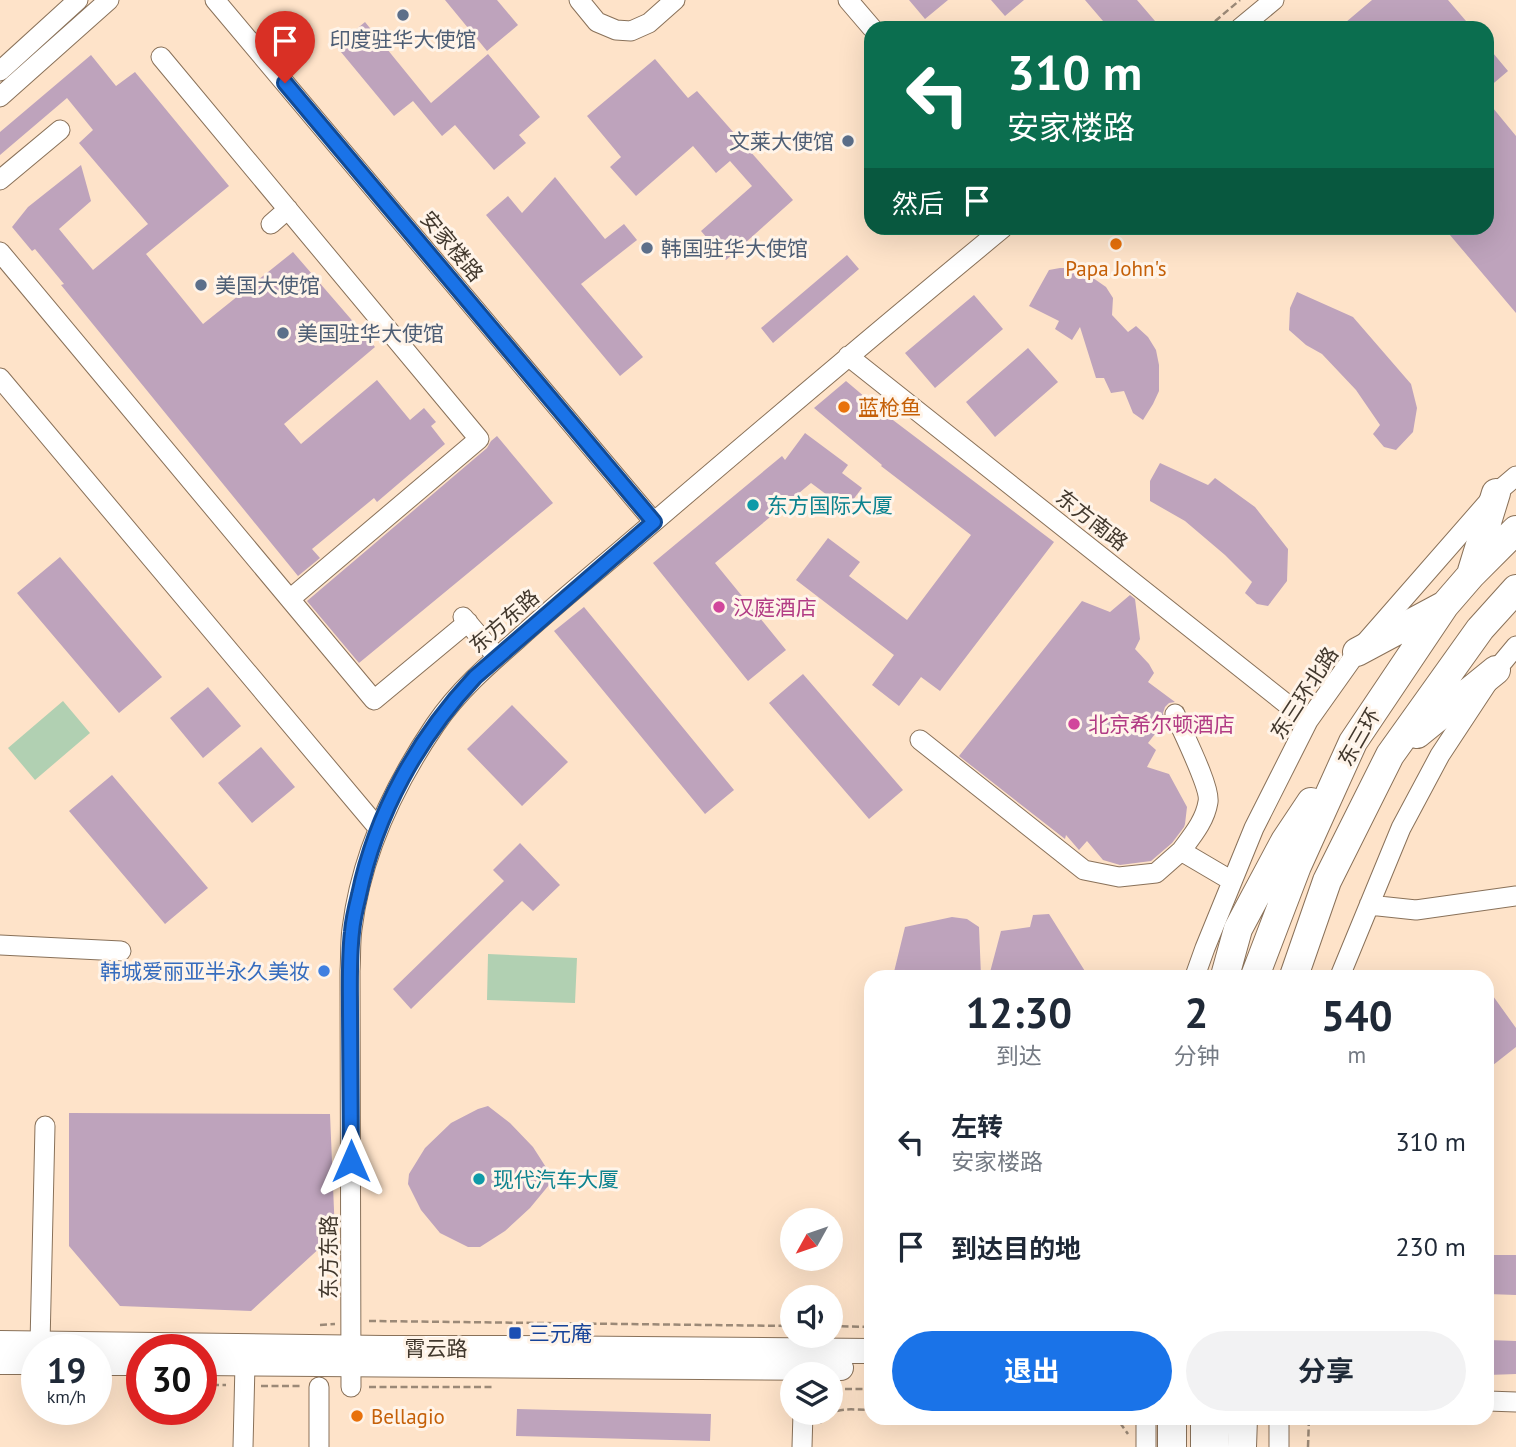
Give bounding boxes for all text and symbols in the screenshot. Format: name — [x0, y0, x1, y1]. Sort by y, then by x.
marker: 印度驻华大使馆 — [395, 7, 411, 23]
pin — [255, 11, 315, 83]
icon: arrive — [266, 22, 304, 60]
place label: 印度驻华大使馆 — [330, 26, 477, 53]
text: 310 m — [1007, 40, 1142, 104]
icon: left — [892, 49, 983, 140]
text: 安家楼路 — [1007, 106, 1135, 148]
place label: 文莱大使馆 — [729, 128, 834, 155]
marker: 文莱大使馆 — [840, 133, 856, 149]
icon: arrive — [958, 182, 996, 220]
text: 然后 — [892, 187, 944, 220]
street label: 安家楼路 — [415, 205, 489, 287]
place label: 韩国驻华大使馆 — [661, 235, 808, 262]
marker: Papa John's — [1108, 236, 1124, 252]
marker: 韩国驻华大使馆 — [639, 240, 655, 256]
place label: Papa John's — [1065, 255, 1167, 282]
place label: 美国大使馆 — [215, 272, 320, 299]
marker: 美国大使馆 — [193, 277, 209, 293]
place label: 美国驻华大使馆 — [297, 320, 444, 347]
marker: 美国驻华大使馆 — [275, 325, 291, 341]
place label: 蓝枪鱼 — [858, 394, 921, 421]
marker: 蓝枪鱼 — [836, 399, 852, 415]
street label: 东方南路 — [1051, 484, 1133, 556]
place label: 东方国际大厦 — [767, 492, 893, 519]
marker: 东方国际大厦 — [745, 497, 761, 513]
street label: 东方东路 — [463, 583, 545, 659]
place label: 汉庭酒店 — [733, 594, 817, 621]
marker: 汉庭酒店 — [711, 599, 727, 615]
street label: 东三环北路 — [1264, 642, 1344, 744]
street label: 东三环 — [1332, 703, 1386, 771]
place label: 北京希尔顿酒店 — [1088, 711, 1235, 738]
marker: 北京希尔顿酒店 — [1066, 716, 1082, 732]
place label: 韩城爱丽亚半永久美妆 — [100, 958, 310, 985]
marker: 韩城爱丽亚半永久美妆 — [316, 963, 332, 979]
text: 12:30 — [965, 985, 1072, 1040]
text: 2 — [1185, 985, 1208, 1040]
text: 540 — [1321, 988, 1392, 1043]
text: m — [1347, 1040, 1366, 1069]
text: 到达 — [996, 1041, 1042, 1070]
text: 分钟 — [1174, 1041, 1220, 1070]
text: 左转 — [951, 1110, 1003, 1143]
icon: left — [892, 1123, 930, 1161]
position arrow — [314, 1124, 388, 1198]
text: 310 m — [1395, 1125, 1466, 1158]
text: 安家楼路 — [951, 1147, 1043, 1176]
place label: 现代汽车大厦 — [493, 1166, 619, 1193]
marker: 现代汽车大厦 — [471, 1171, 487, 1187]
north arrow — [780, 1208, 844, 1270]
map controls — [780, 1208, 843, 1425]
street label: 东方东路 — [315, 1215, 342, 1299]
icon: arrive — [892, 1228, 930, 1266]
text: 230 m — [1395, 1230, 1466, 1263]
text: 到达目的地 — [951, 1232, 1081, 1265]
button: sound — [780, 1285, 843, 1348]
place label: 三元庵 — [529, 1320, 592, 1347]
marker: 三元庵 — [507, 1325, 523, 1341]
button: 退出 — [892, 1331, 1172, 1411]
button: 分享 — [1186, 1331, 1466, 1411]
speed limit sign: 30 — [126, 1334, 217, 1425]
street label: 霄云路 — [405, 1335, 468, 1362]
text: 19 — [47, 1347, 86, 1393]
button: layers — [780, 1362, 843, 1425]
text: km/h — [47, 1385, 86, 1408]
place label: Bellagio — [371, 1403, 445, 1430]
marker: Bellagio — [349, 1408, 365, 1424]

